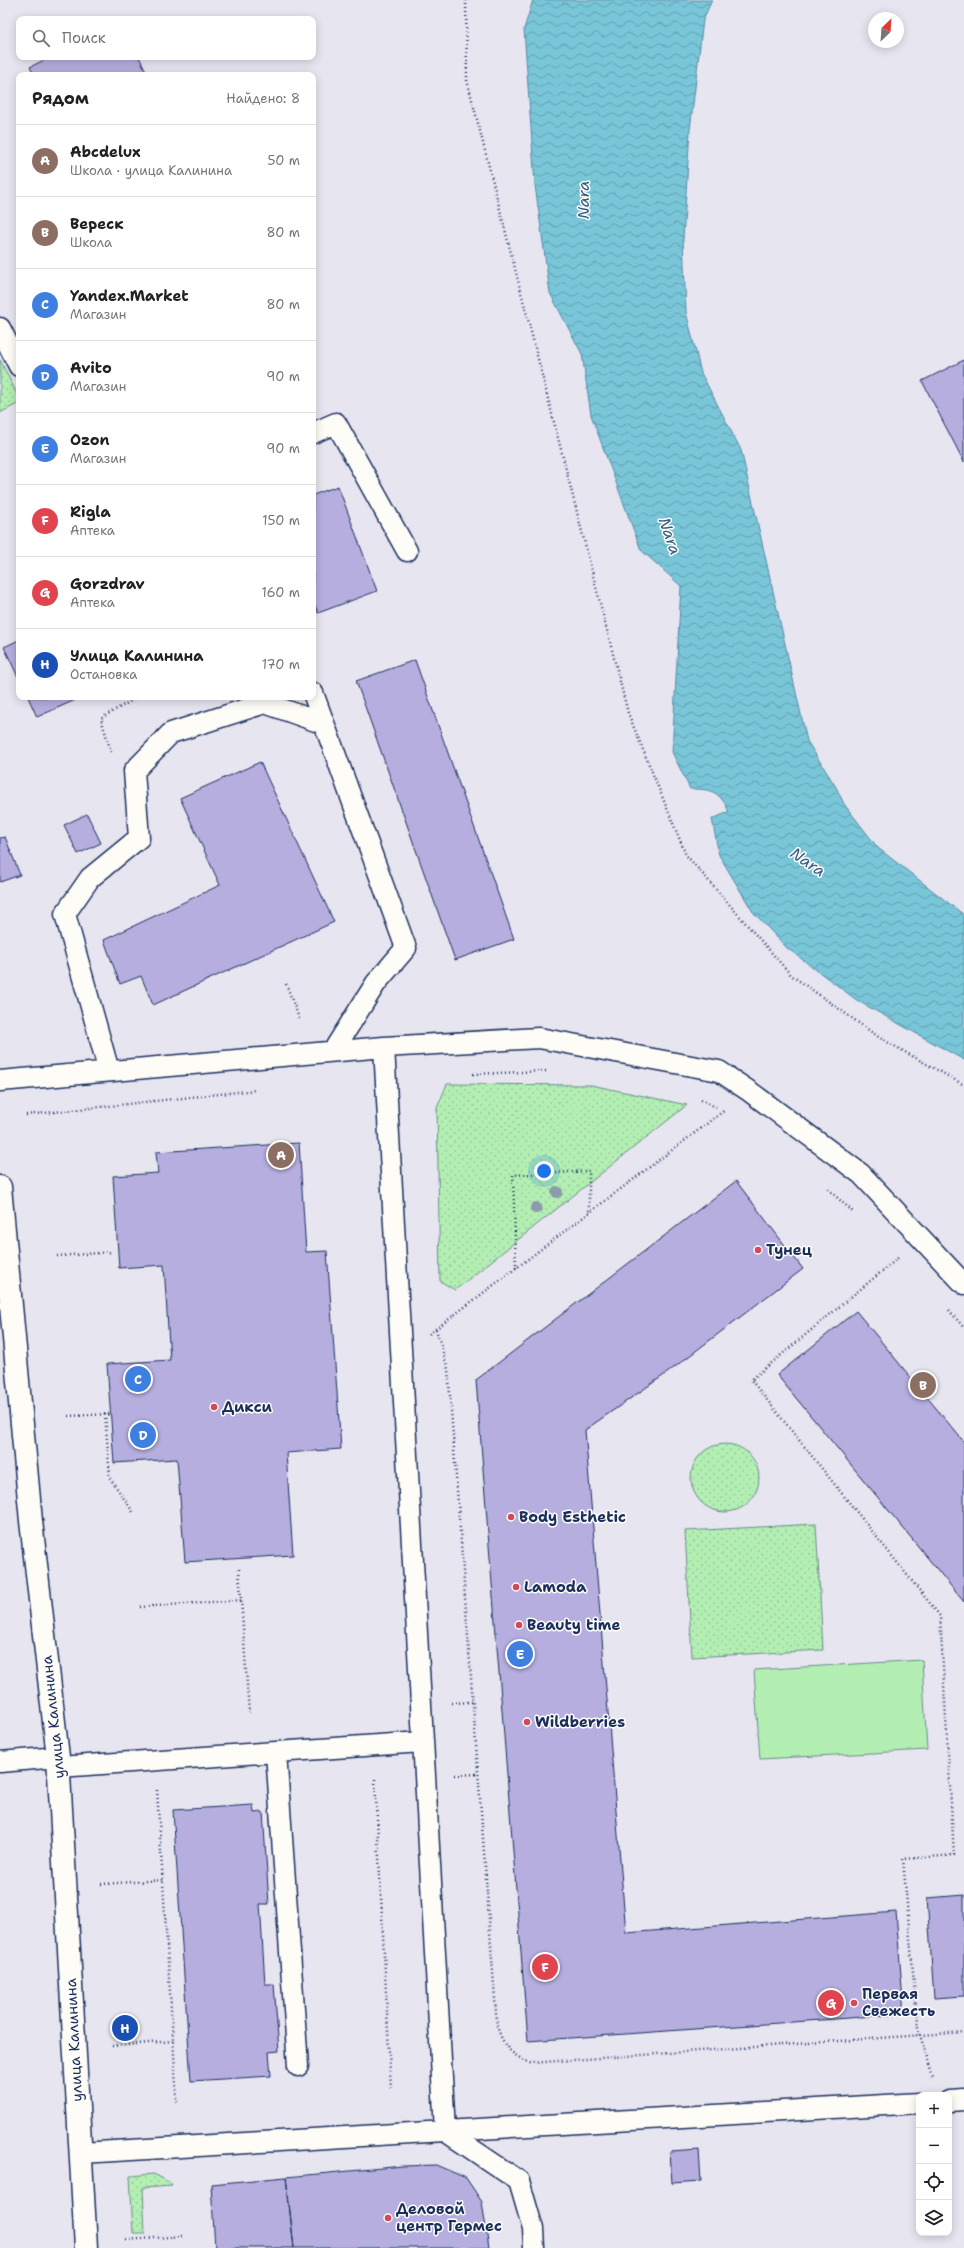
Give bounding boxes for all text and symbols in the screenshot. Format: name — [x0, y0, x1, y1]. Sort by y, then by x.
north arrow — [868, 12, 904, 48]
search box — [16, 16, 316, 60]
icon: search — [30, 27, 52, 49]
text: Поиск — [62, 28, 106, 48]
text: Рядом — [32, 87, 89, 109]
text: Найдено: 8 — [226, 90, 300, 107]
text: Abcdelux — [70, 142, 141, 162]
text: A — [40, 152, 50, 169]
text: 50 m — [267, 152, 300, 169]
text: Школа · улица Калинина — [70, 162, 232, 179]
water label: Nara — [573, 181, 594, 219]
text: Вереcк — [70, 214, 124, 234]
text: B — [41, 224, 49, 241]
text: 80 m — [266, 224, 300, 241]
text: Школа — [70, 234, 112, 251]
text: Yandex.Market — [70, 286, 189, 306]
text: C — [41, 296, 49, 313]
text: 80 m — [266, 296, 300, 313]
text: Магазин — [70, 306, 126, 323]
text: Avito — [70, 358, 112, 378]
text: D — [40, 368, 50, 385]
text: 90 m — [266, 368, 300, 385]
text: Магазин — [70, 378, 126, 395]
text: Ozon — [70, 430, 110, 450]
text: E — [41, 440, 49, 457]
text: 90 m — [266, 440, 300, 457]
text: Магазин — [70, 450, 126, 467]
text: Rigla — [70, 502, 111, 522]
text: F — [41, 512, 49, 529]
text: 150 m — [262, 512, 300, 529]
water label: Nara — [654, 514, 686, 558]
text: Аптека — [70, 522, 115, 539]
text: Gorzdrav — [70, 574, 145, 594]
text: G — [40, 584, 50, 601]
text: 160 m — [262, 584, 300, 601]
text: Аптека — [70, 594, 115, 611]
text: Улица Калинина — [70, 646, 204, 666]
text: H — [40, 656, 50, 673]
text: 170 m — [262, 656, 300, 673]
text: Остановка — [70, 666, 137, 683]
water label: Nara — [786, 843, 830, 881]
pin: A — [268, 1140, 294, 1170]
your location — [534, 1161, 554, 1181]
place label: Тунец — [766, 1240, 813, 1260]
marker: Тунец — [753, 1245, 763, 1255]
pin: C — [125, 1364, 151, 1394]
pin: B — [910, 1370, 936, 1400]
place label: Дикси — [222, 1397, 272, 1417]
marker: Дикси — [209, 1402, 219, 1412]
pin: D — [130, 1420, 156, 1450]
place label: Body Esthetic — [519, 1507, 626, 1527]
marker: Body Esthetic — [506, 1512, 516, 1522]
place label: Lamoda — [524, 1577, 587, 1597]
marker: Lamoda — [511, 1582, 521, 1592]
place label: Beauty time — [527, 1615, 620, 1635]
marker: Beauty time — [514, 1620, 524, 1630]
pin: E — [507, 1639, 533, 1669]
street label: улица Калинина — [37, 1654, 69, 1780]
place label: Wildberries — [535, 1712, 625, 1732]
marker: Wildberries — [522, 1717, 532, 1727]
pin: F — [532, 1952, 558, 1982]
street label: улица Калинина — [61, 1977, 87, 2102]
place label: Первая Свежесть — [862, 1984, 935, 2021]
pin: G — [818, 1988, 844, 2018]
marker: Первая Свежесть — [849, 1998, 859, 2008]
pin: H — [112, 2013, 138, 2043]
map controls — [916, 2092, 952, 2236]
button: + — [916, 2092, 952, 2128]
button: − — [916, 2128, 952, 2164]
button: locate — [916, 2164, 952, 2200]
place label: Деловой центр Гермес — [396, 2199, 502, 2236]
button: layers — [916, 2200, 952, 2236]
marker: Деловой центр Гермес — [383, 2213, 393, 2223]

